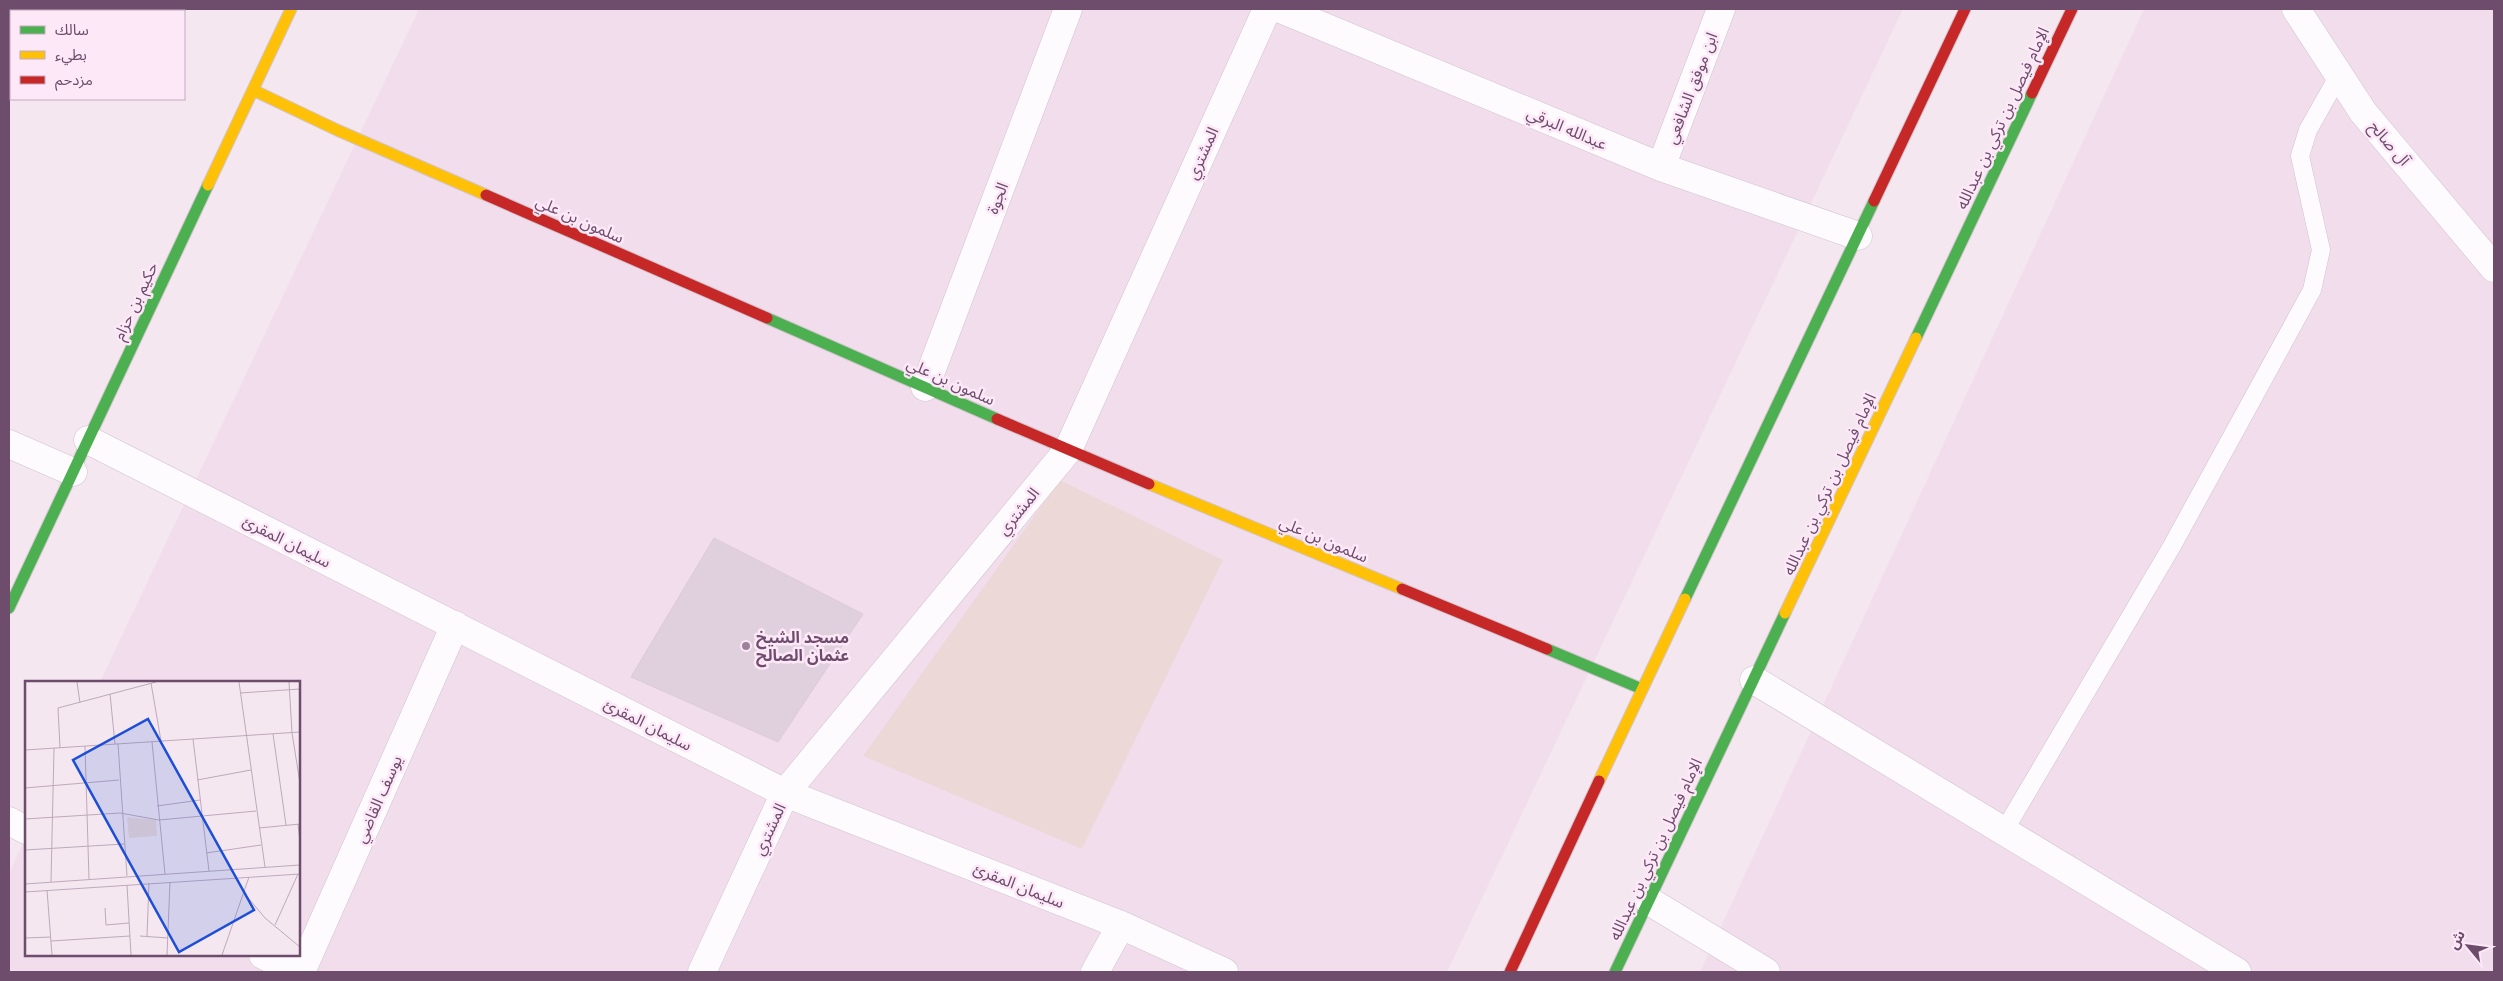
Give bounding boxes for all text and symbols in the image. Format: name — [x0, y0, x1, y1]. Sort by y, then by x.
legend — [10, 10, 185, 100]
text: سالك — [55, 20, 89, 39]
street label: الإمام فيصل بن تركي بن عبدالله — [1951, 24, 2056, 214]
street label: ابن موفق الشافعي — [1661, 29, 1724, 148]
text: بطيء — [55, 45, 87, 66]
text: مزدحم — [55, 70, 93, 91]
street label: عبدالله البرقي — [1523, 102, 1610, 156]
street label: آل صالح — [2363, 117, 2416, 172]
street label: المشتري — [1182, 124, 1225, 183]
street label: الجوة — [982, 179, 1012, 217]
street label: سلمون بن علي — [532, 191, 627, 250]
street label: حكيم بن حزام — [108, 259, 165, 345]
street label: سلمون بن علي — [903, 353, 998, 412]
street label: الإمام فيصل بن تركي بن عبدالله — [1778, 390, 1883, 580]
street label: المشتري — [993, 483, 1045, 540]
street label: سليمان المقرئ — [240, 510, 334, 572]
street label: سلمون بن علي — [1276, 511, 1371, 569]
place label: مسجد الشيخ عثمان الصالح — [756, 627, 849, 668]
marker: مسجد الشيخ عثمان الصالح — [740, 640, 752, 652]
inset map — [25, 681, 300, 956]
street label: سليمان المقرئ — [601, 693, 695, 755]
street label: يوسف القاضي — [350, 752, 409, 847]
street label: الإمام فيصل بن تركي بن عبدالله — [1604, 755, 1709, 945]
street label: المشتري — [748, 800, 792, 859]
street label: سليمان المقرئ — [971, 858, 1067, 912]
north arrow — [2443, 921, 2493, 971]
text: ش — [2444, 927, 2469, 952]

